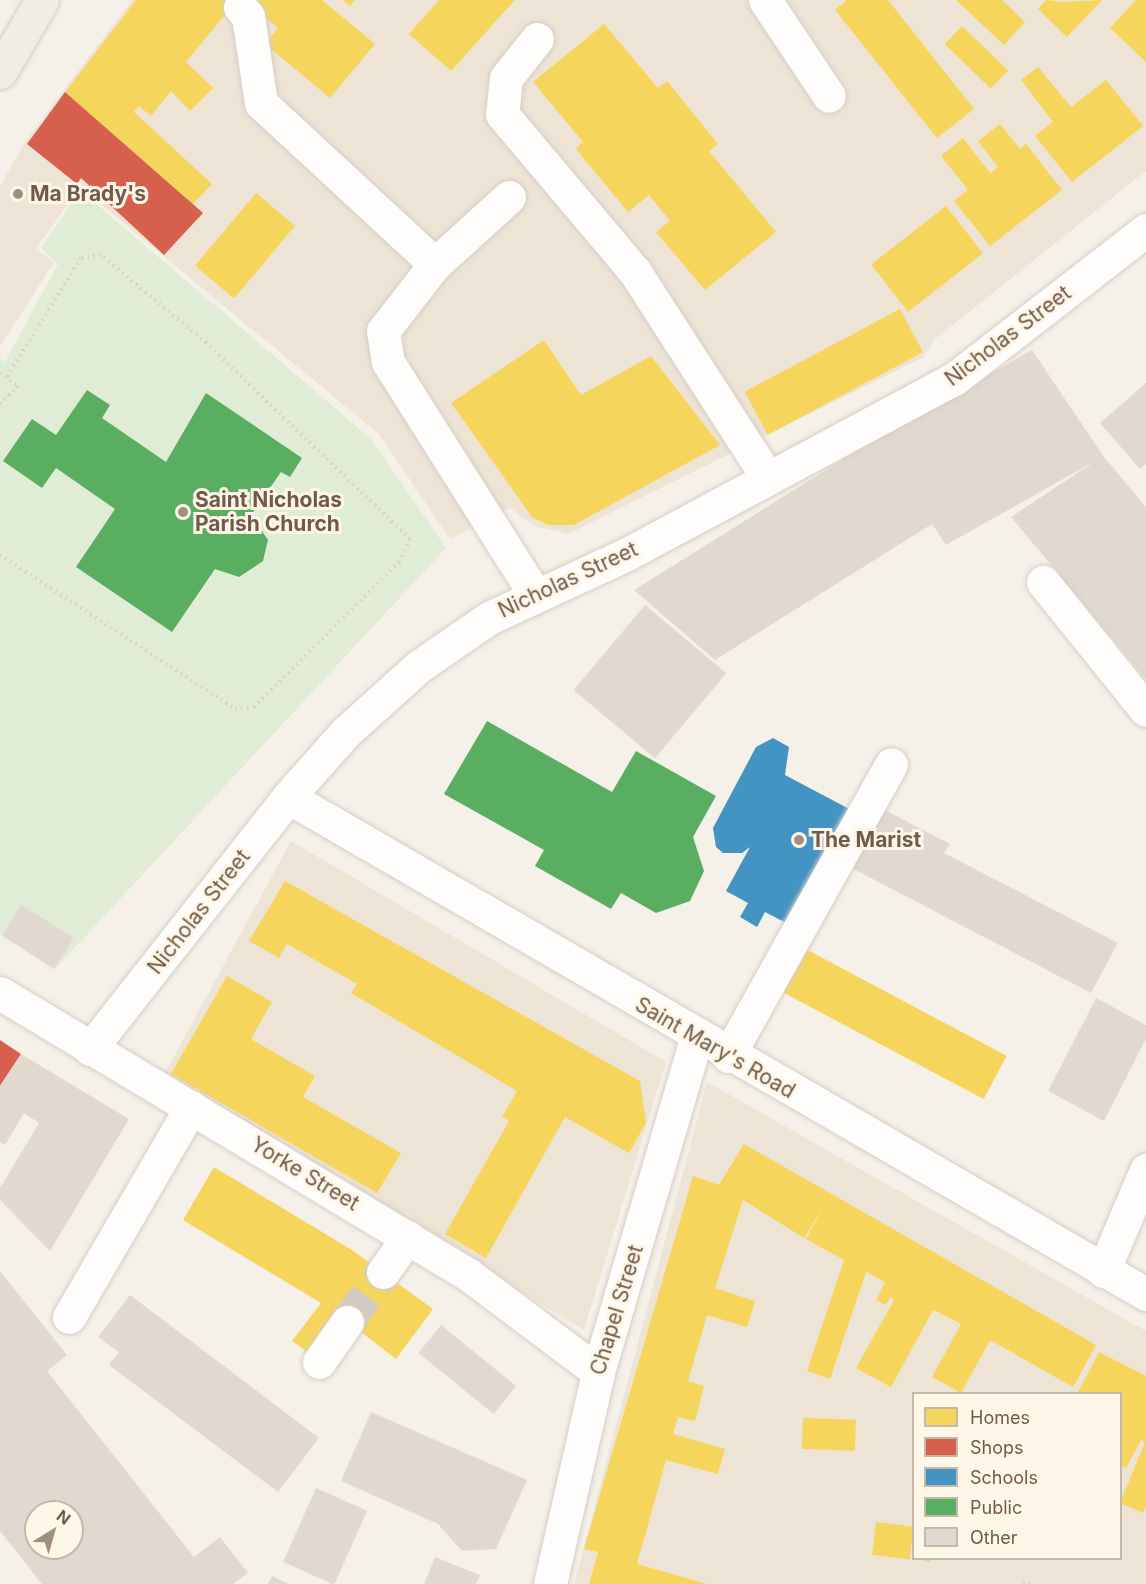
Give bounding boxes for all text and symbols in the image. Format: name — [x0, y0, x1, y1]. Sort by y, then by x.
place label: Ma Brady's — [30, 181, 146, 207]
marker: Ma Brady's — [11, 187, 25, 201]
street label: Nicholas Street — [940, 280, 1076, 392]
place label: Saint Nicholas Parish Church — [195, 487, 342, 537]
marker: Saint Nicholas Parish Church — [176, 505, 190, 519]
street label: Nicholas Street — [494, 537, 642, 623]
place label: The Marist — [811, 827, 921, 853]
marker: The Marist — [792, 833, 806, 847]
street label: Nicholas Street — [143, 845, 255, 979]
street label: Saint Mary's Road — [631, 992, 799, 1104]
street label: Yorke Street — [246, 1132, 364, 1216]
street label: Chapel Street — [585, 1242, 649, 1378]
legend — [912, 1392, 1122, 1560]
text: Homes — [970, 1407, 1030, 1428]
text: Shops — [970, 1437, 1024, 1458]
text: Schools — [970, 1467, 1038, 1488]
text: Public — [970, 1497, 1022, 1518]
north arrow — [24, 1500, 84, 1560]
text: N — [53, 1506, 75, 1529]
text: Other — [970, 1527, 1018, 1548]

